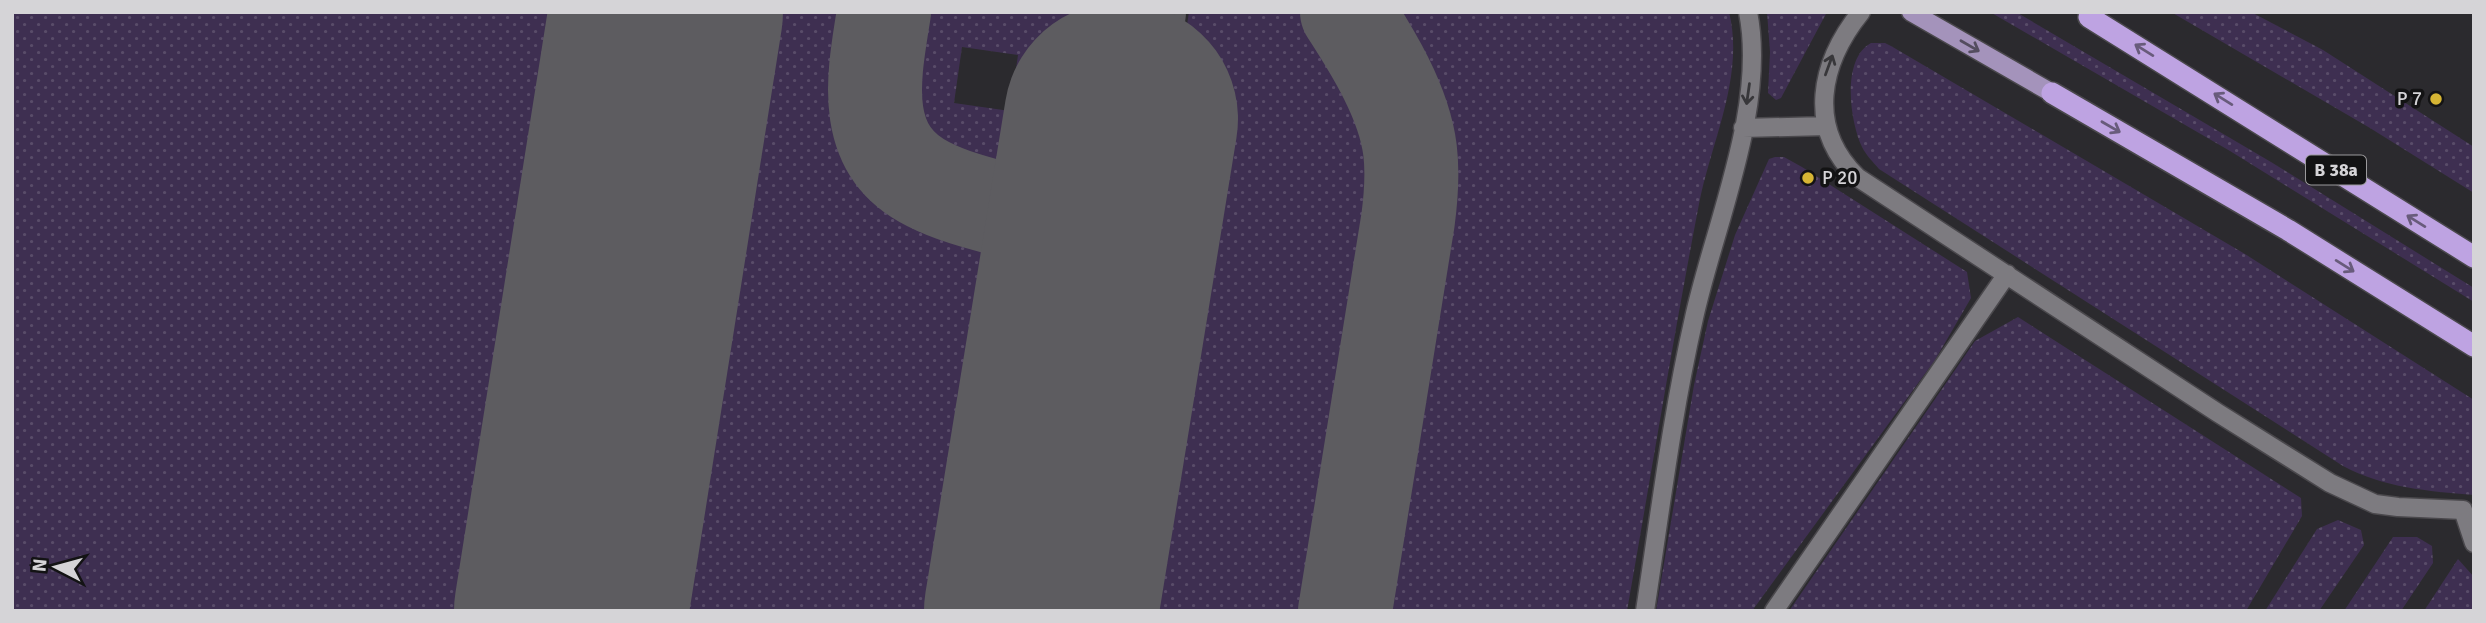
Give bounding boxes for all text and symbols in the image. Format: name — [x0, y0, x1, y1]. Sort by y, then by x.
one-way arrow — [1959, 40, 1980, 53]
one-way arrow — [2134, 43, 2154, 57]
one-way arrow — [1824, 55, 1837, 76]
one-way arrow — [1742, 83, 1755, 105]
place label: P 7 — [2397, 87, 2422, 111]
marker: P 7 — [2428, 91, 2444, 107]
one-way arrow — [2214, 92, 2234, 106]
one-way arrow — [2101, 120, 2121, 134]
road number: B 38a — [2306, 155, 2366, 184]
place label: P 20 — [1822, 166, 1857, 190]
marker: P 20 — [1800, 170, 1816, 186]
one-way arrow — [2407, 213, 2426, 228]
one-way arrow — [2335, 260, 2355, 274]
north arrow — [21, 532, 91, 602]
text: N — [27, 558, 53, 573]

